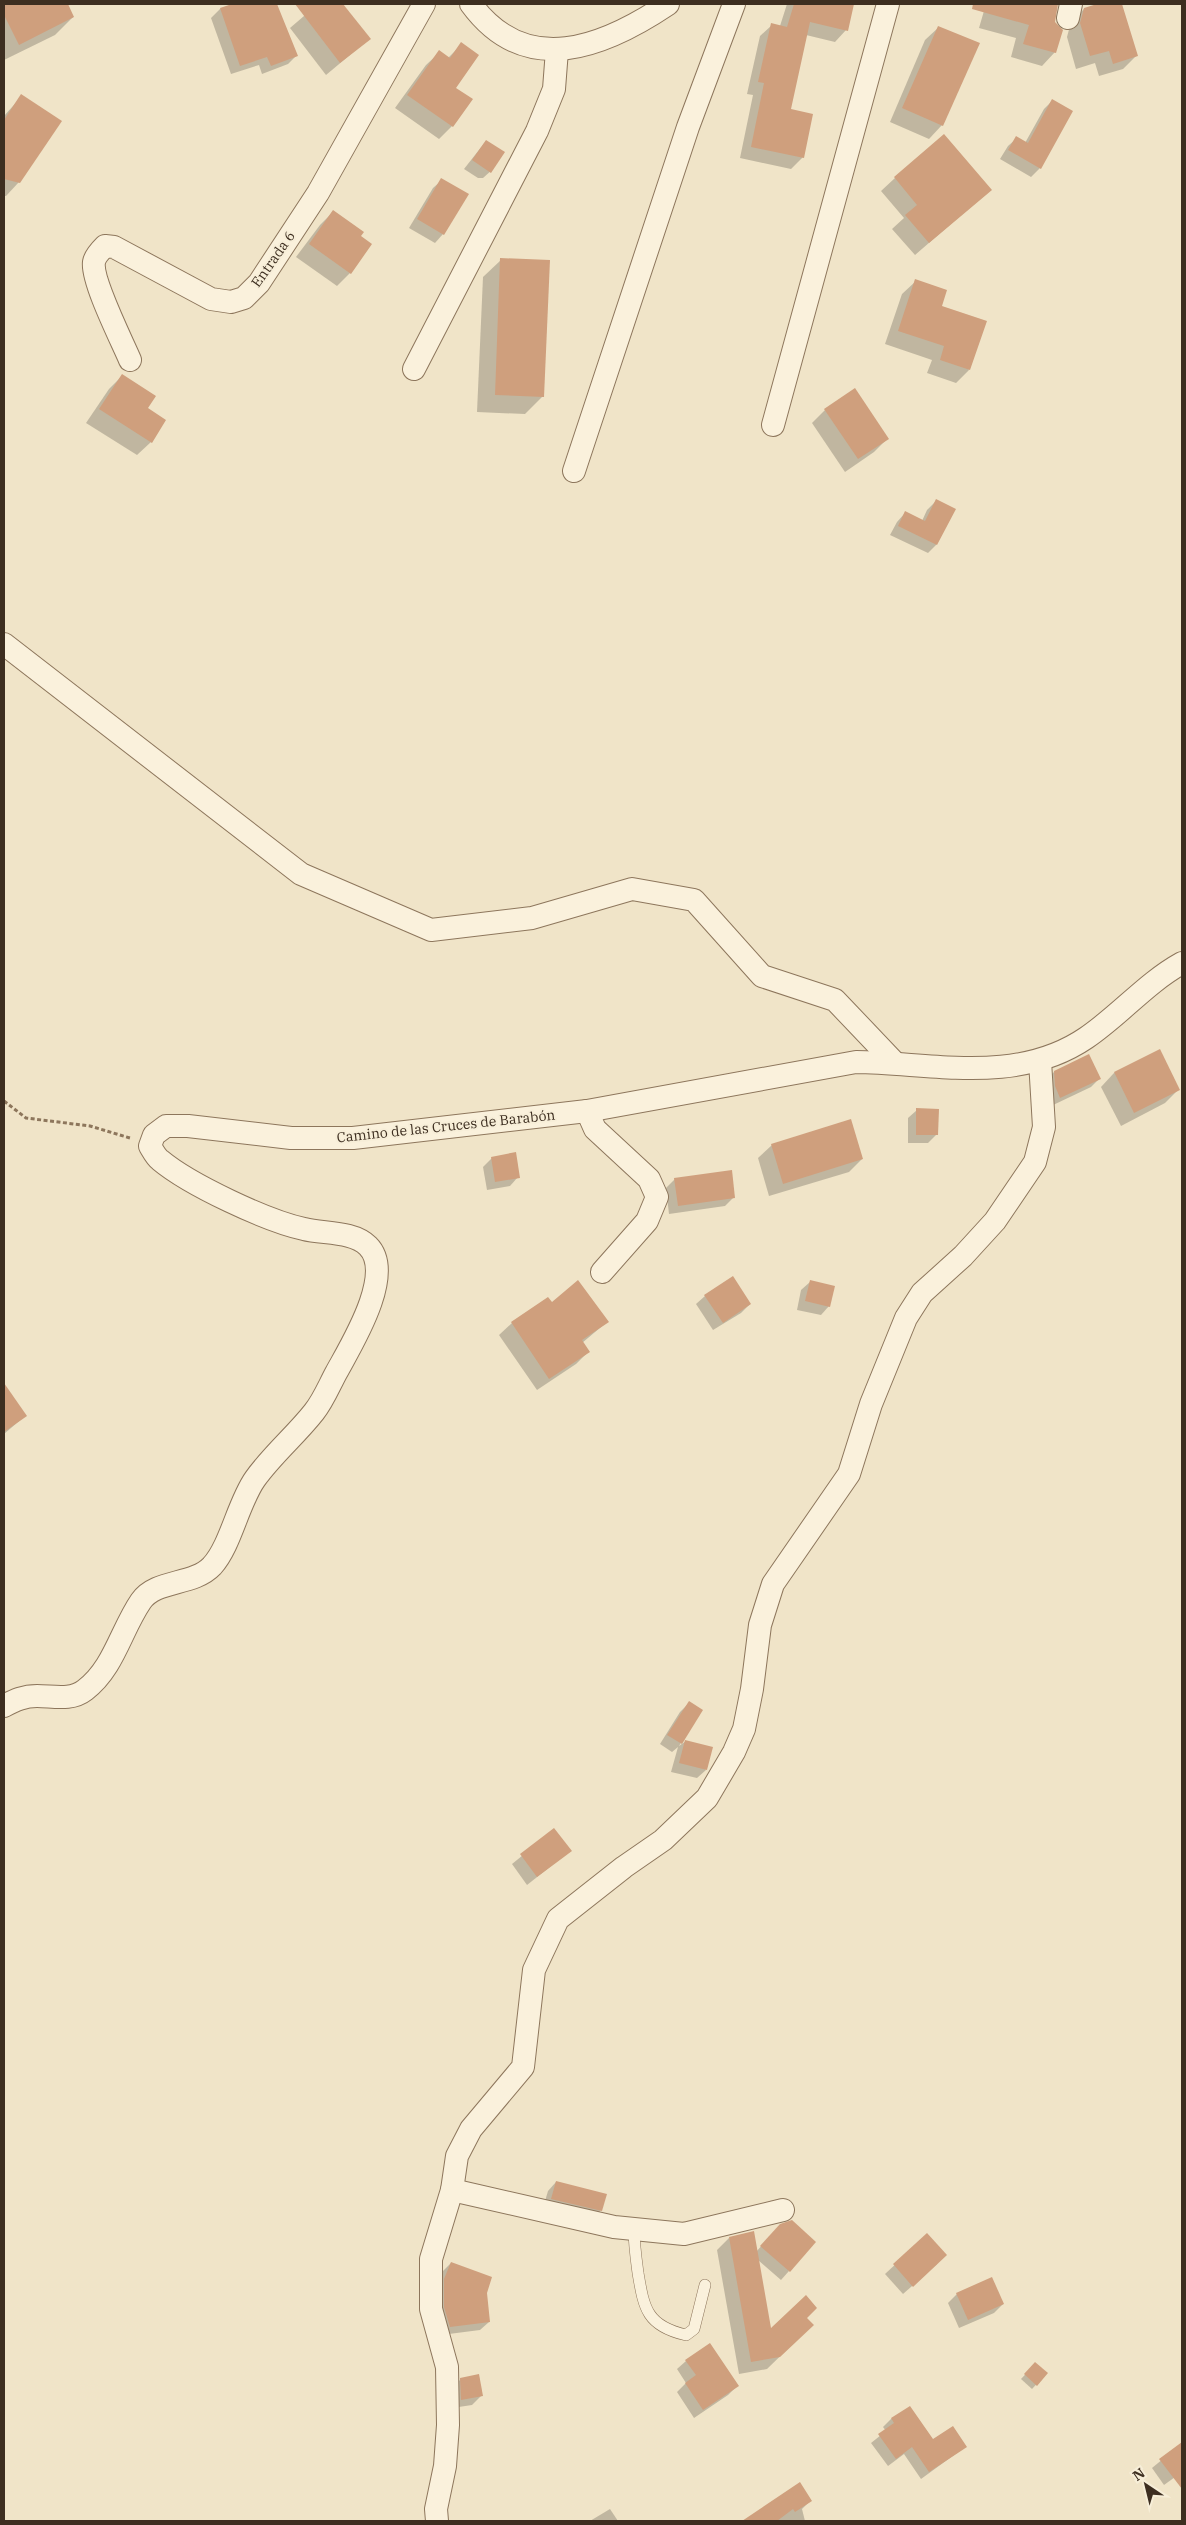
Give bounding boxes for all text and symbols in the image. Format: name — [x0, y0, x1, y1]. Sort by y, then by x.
street label: Entrada 6 — [247, 227, 299, 291]
street label: Camino de las Cruces de Barabón — [336, 1106, 556, 1146]
north arrow — [1121, 2460, 1171, 2510]
text: N — [1129, 2464, 1148, 2485]

